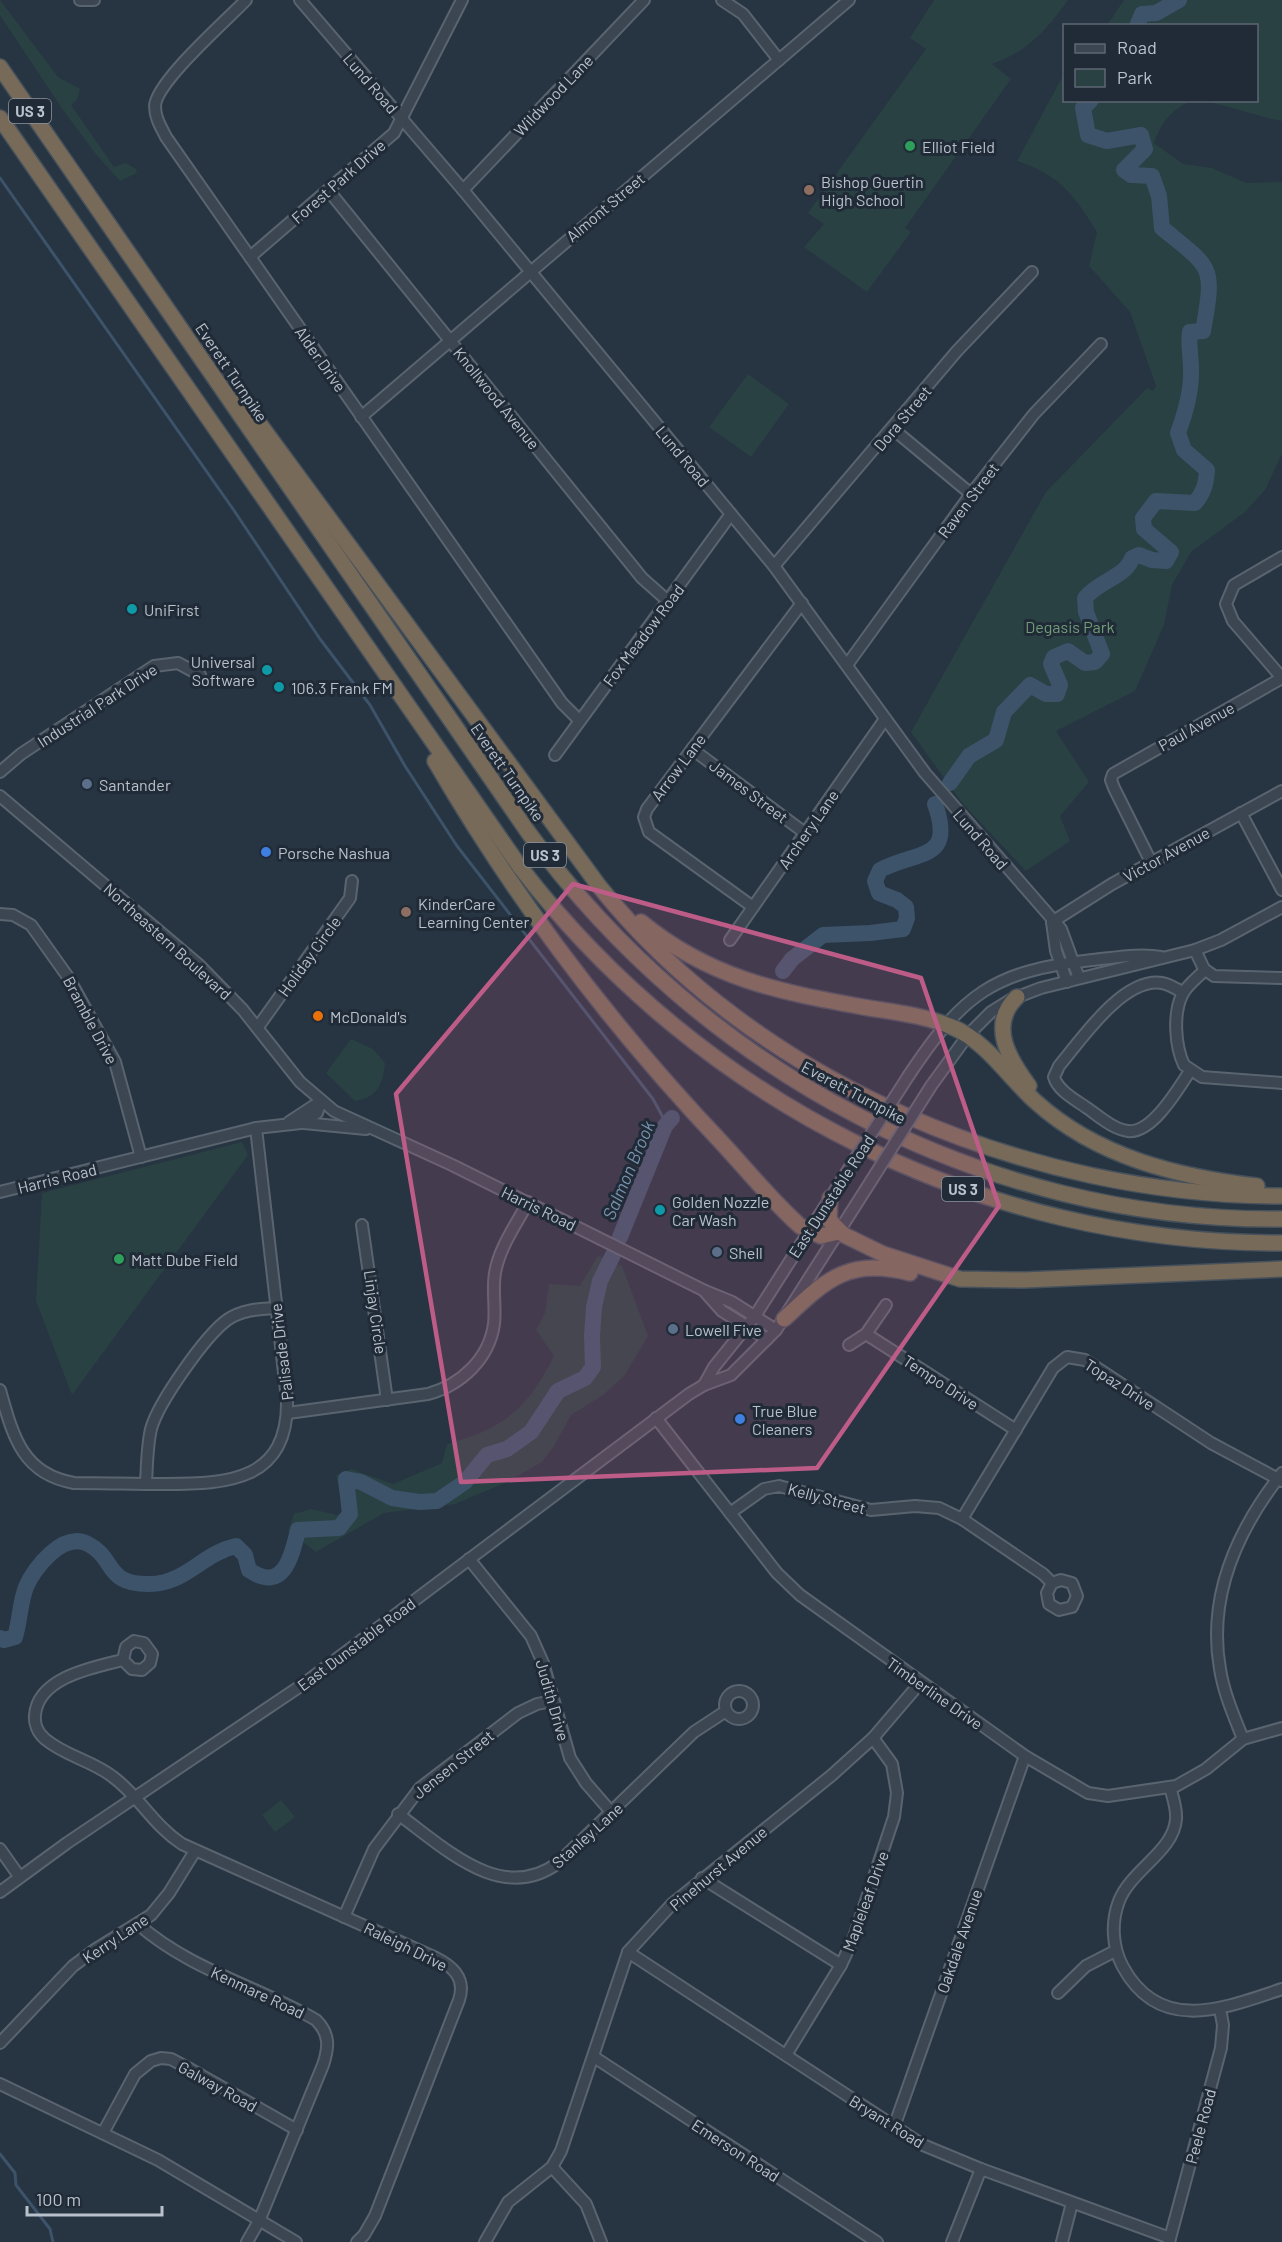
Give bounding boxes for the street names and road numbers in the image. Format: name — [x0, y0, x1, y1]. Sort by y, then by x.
street label: Lund Road — [340, 49, 402, 117]
street label: Wildwood Lane — [510, 50, 596, 140]
road number: US 3 — [9, 99, 51, 123]
street label: Forest Park Drive — [287, 135, 389, 227]
street label: Almont Street — [562, 169, 648, 245]
street label: Everett Turnpike — [192, 319, 272, 425]
street label: Alder Drive — [292, 323, 350, 395]
street label: Knollwood Avenue — [450, 343, 544, 453]
street label: Dora Street — [869, 381, 935, 455]
street label: Lund Road — [652, 422, 714, 490]
street label: Raven Street — [934, 459, 1002, 541]
street label: Fox Meadow Road — [598, 580, 688, 690]
street label: Industrial Park Drive — [34, 659, 160, 751]
street label: Paul Avenue — [1155, 697, 1237, 755]
street label: Everett Turnpike — [467, 719, 549, 825]
street label: Arrow Lane — [647, 730, 709, 804]
street label: James Street — [706, 755, 792, 827]
street label: Archery Lane — [774, 786, 842, 872]
street label: Lund Road — [950, 805, 1012, 873]
street label: Victor Avenue — [1119, 822, 1213, 886]
road number: US 3 — [524, 843, 566, 867]
street label: Northeastern Boulevard — [100, 879, 236, 1003]
street label: Holiday Circle — [274, 912, 344, 1000]
street label: Bramble Drive — [60, 973, 122, 1067]
street label: Everett Turnpike — [799, 1057, 909, 1127]
street label: East Dunstable Road — [784, 1131, 878, 1261]
street label: Harris Road — [16, 1159, 98, 1197]
road number: US 3 — [942, 1177, 984, 1201]
street label: Harris Road — [499, 1182, 579, 1234]
street label: Linjay Circle — [361, 1269, 391, 1355]
street label: Palisade Drive — [266, 1303, 296, 1401]
street label: Tempo Drive — [900, 1351, 982, 1413]
street label: Topaz Drive — [1081, 1354, 1159, 1414]
street label: Kelly Street — [786, 1479, 868, 1517]
street label: East Dunstable Road — [293, 1593, 419, 1695]
street label: Timberline Drive — [883, 1653, 987, 1733]
street label: Judith Drive — [532, 1657, 574, 1743]
street label: Jensen Street — [409, 1726, 497, 1802]
street label: Stanley Lane — [548, 1798, 626, 1872]
street label: Pinehurst Avenue — [665, 1822, 771, 1914]
street label: Mapleleaf Drive — [838, 1848, 892, 1954]
street label: Oakdale Avenue — [932, 1886, 986, 1996]
street label: Kerry Lane — [79, 1909, 151, 1967]
street label: Raleigh Drive — [361, 1918, 451, 1974]
street label: Kenmare Road — [208, 1962, 308, 2022]
street label: Galway Road — [175, 2057, 261, 2115]
street label: Peele Road — [1181, 2086, 1219, 2166]
street label: Bryant Road — [846, 2090, 928, 2152]
street label: Emerson Road — [689, 2115, 783, 2185]

